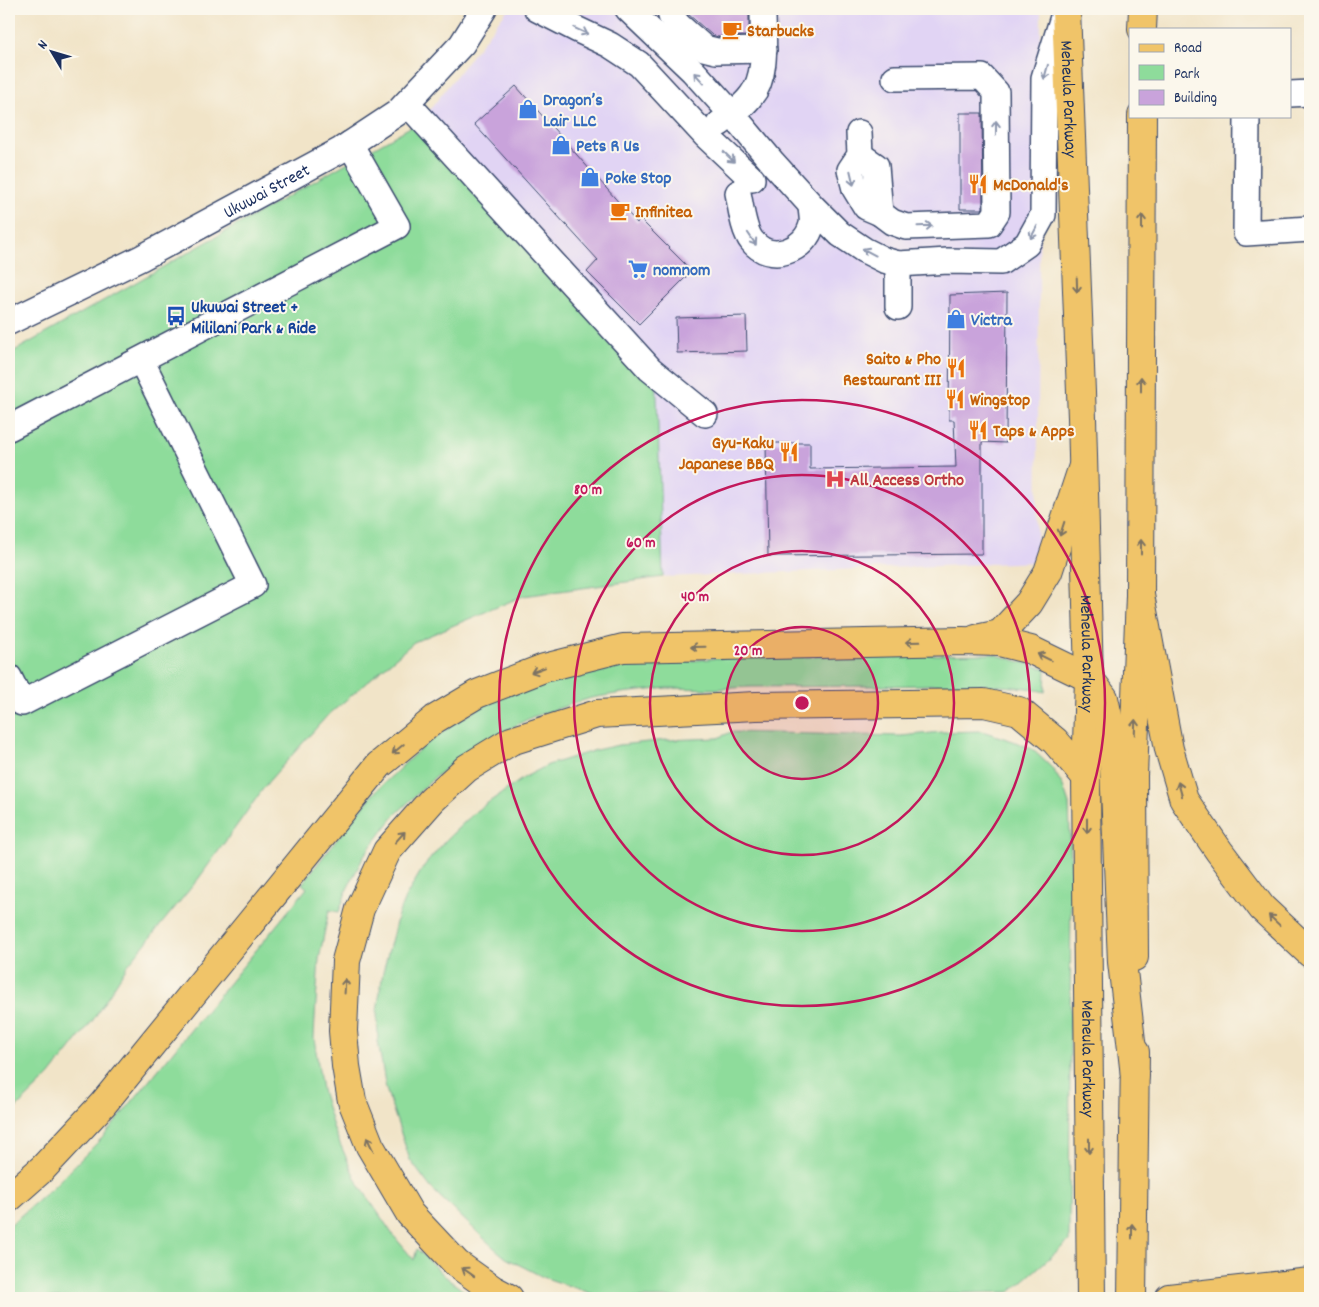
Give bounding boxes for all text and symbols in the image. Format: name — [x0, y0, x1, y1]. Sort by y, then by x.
cafe icon: Starbucks — [721, 19, 743, 41]
place label: Starbucks — [747, 20, 815, 45]
one-way arrow — [573, 27, 588, 37]
north arrow — [28, 28, 78, 78]
legend — [1129, 28, 1292, 118]
text: N — [33, 36, 53, 54]
text: Road — [1174, 38, 1202, 60]
street label: Meheula Parkway — [1052, 40, 1082, 159]
one-way arrow — [1041, 64, 1050, 80]
text: Park — [1174, 64, 1200, 86]
one-way arrow — [693, 71, 705, 84]
text: Building — [1174, 88, 1217, 110]
place label: Dragon’s Lair LLC — [543, 89, 603, 135]
shop icon: Dragon’s Lair LLC — [517, 98, 539, 120]
one-way arrow — [991, 120, 1001, 136]
shop icon: Pets R Us — [550, 134, 572, 156]
place label: Pets R Us — [576, 135, 640, 160]
one-way arrow — [722, 151, 735, 163]
street label: Ukuwai Street — [220, 159, 315, 226]
shop icon: Poke Stop — [579, 166, 601, 188]
place label: Poke Stop — [605, 167, 672, 192]
one-way arrow — [848, 170, 857, 186]
restaurant icon: McDonald's — [967, 173, 989, 195]
place label: McDonald's — [993, 174, 1069, 199]
cafe icon: Infinitea — [609, 200, 631, 222]
place label: Infinitea — [635, 201, 692, 226]
one-way arrow — [1137, 214, 1147, 230]
one-way arrow — [916, 221, 933, 231]
one-way arrow — [1029, 224, 1038, 239]
one-way arrow — [747, 232, 757, 246]
one-way arrow — [862, 247, 877, 257]
supermarket icon: nomnom — [627, 258, 649, 280]
place label: nomnom — [653, 259, 710, 284]
one-way arrow — [1072, 276, 1082, 293]
place label: Ukuwai Street + Mililani Park & Ride — [191, 296, 316, 342]
bus stop icon: Ukuwai Street + Mililani Park & Ride — [165, 305, 187, 327]
shop icon: Victra — [945, 308, 967, 330]
place label: Victra — [971, 309, 1013, 334]
place label: Saito & Pho Restaurant III — [843, 348, 941, 394]
restaurant icon: Saito & Pho Restaurant III — [945, 357, 967, 379]
one-way arrow — [1136, 376, 1146, 392]
restaurant icon: Wingstop — [944, 388, 966, 410]
place label: Wingstop — [970, 389, 1030, 414]
restaurant icon: Taps & Apps — [967, 419, 989, 441]
place label: Taps & Apps — [993, 420, 1075, 445]
place label: Gyu-Kaku Japanese BBQ — [679, 432, 774, 478]
restaurant icon: Gyu-Kaku Japanese BBQ — [778, 441, 800, 463]
hospital icon: All Access Ortho — [824, 468, 846, 490]
place label: All Access Ortho — [850, 469, 964, 494]
text: 80 m — [574, 480, 602, 502]
one-way arrow — [1057, 521, 1066, 537]
text: 60 m — [626, 533, 656, 555]
one-way arrow — [1136, 539, 1146, 555]
text: 40 m — [681, 587, 709, 609]
street label: Meheula Parkway — [1072, 595, 1099, 713]
one-way arrow — [905, 638, 921, 647]
text: 20 m — [734, 641, 762, 663]
one-way arrow — [690, 642, 706, 652]
one-way arrow — [1037, 652, 1052, 662]
one-way arrow — [531, 666, 547, 675]
centre of rings — [793, 694, 811, 712]
one-way arrow — [1130, 720, 1140, 736]
one-way arrow — [392, 744, 405, 755]
one-way arrow — [1175, 781, 1185, 797]
one-way arrow — [1082, 818, 1092, 834]
one-way arrow — [394, 830, 406, 843]
one-way arrow — [1268, 914, 1281, 926]
one-way arrow — [340, 978, 349, 994]
street label: Meheula Parkway — [1073, 1000, 1099, 1118]
one-way arrow — [365, 1137, 374, 1152]
one-way arrow — [1084, 1138, 1094, 1154]
one-way arrow — [1127, 1224, 1137, 1240]
one-way arrow — [461, 1267, 475, 1277]

